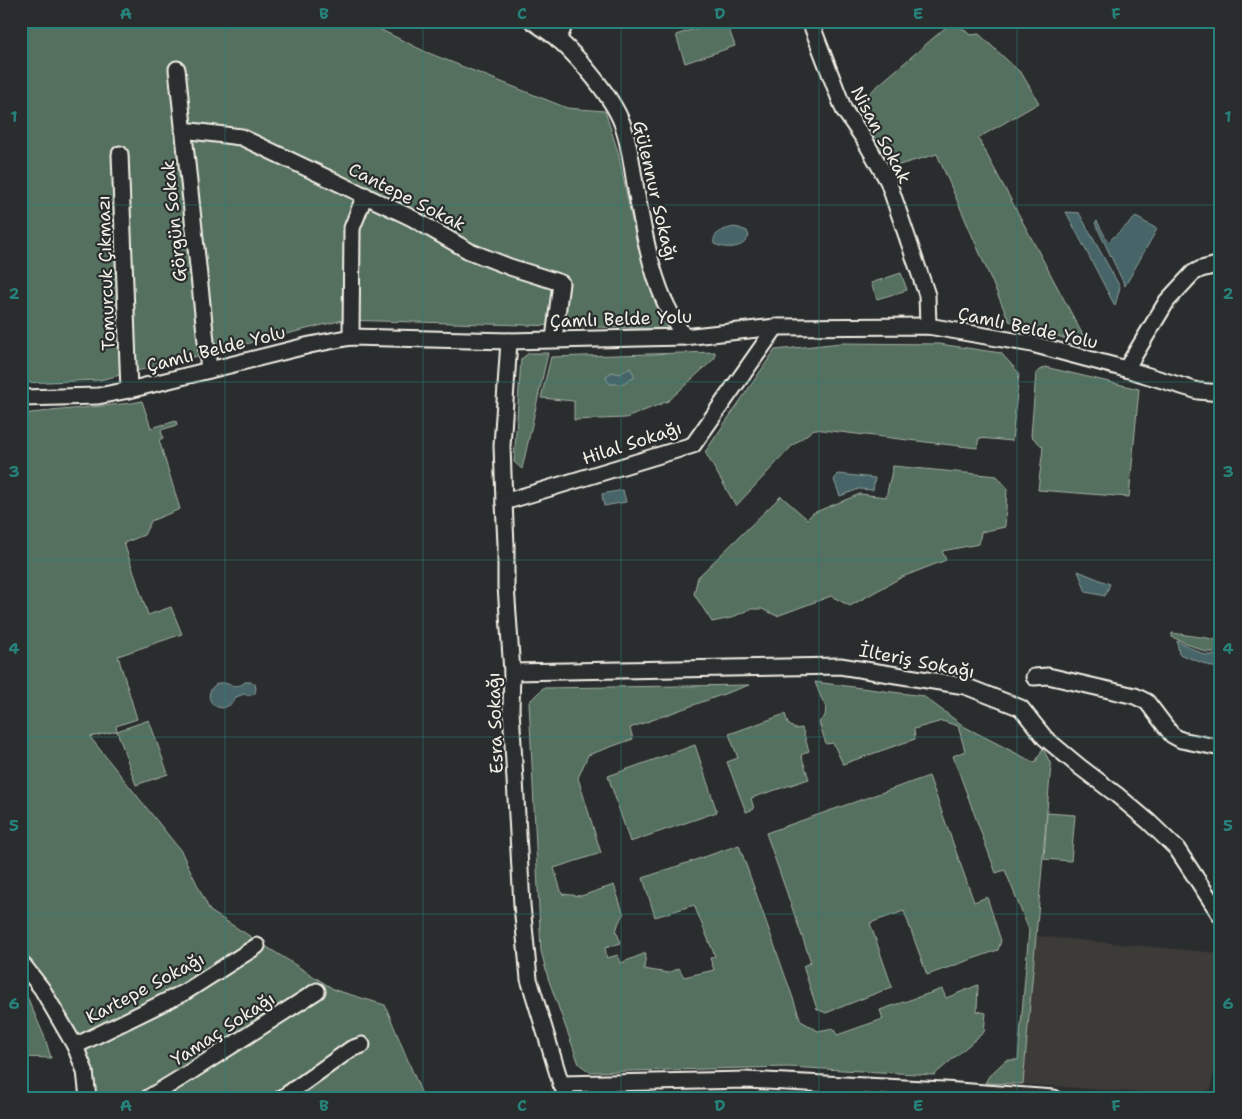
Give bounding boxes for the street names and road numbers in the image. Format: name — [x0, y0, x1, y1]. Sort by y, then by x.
street label: Nisan Sokak — [845, 82, 917, 188]
street label: Gülennur Sokağı — [627, 118, 683, 264]
street label: Cantepe Sokak — [344, 157, 470, 237]
street label: Görgün Sokak — [156, 159, 192, 283]
street label: Tomurcuk Çıkmazı — [91, 195, 121, 351]
street label: Çamlı Belde Yolu — [956, 301, 1100, 355]
street label: Çamlı Belde Yolu — [549, 305, 693, 333]
street label: Çamlı Belde Yolu — [144, 320, 288, 378]
street label: Hilal Sokağı — [579, 416, 685, 470]
street label: İlteriş Sokağı — [857, 638, 977, 684]
street label: Esra Sokağı — [481, 672, 509, 774]
street label: Kartepe Sokağı — [81, 947, 209, 1029]
street label: Yamaç Sokağı — [167, 987, 279, 1071]

